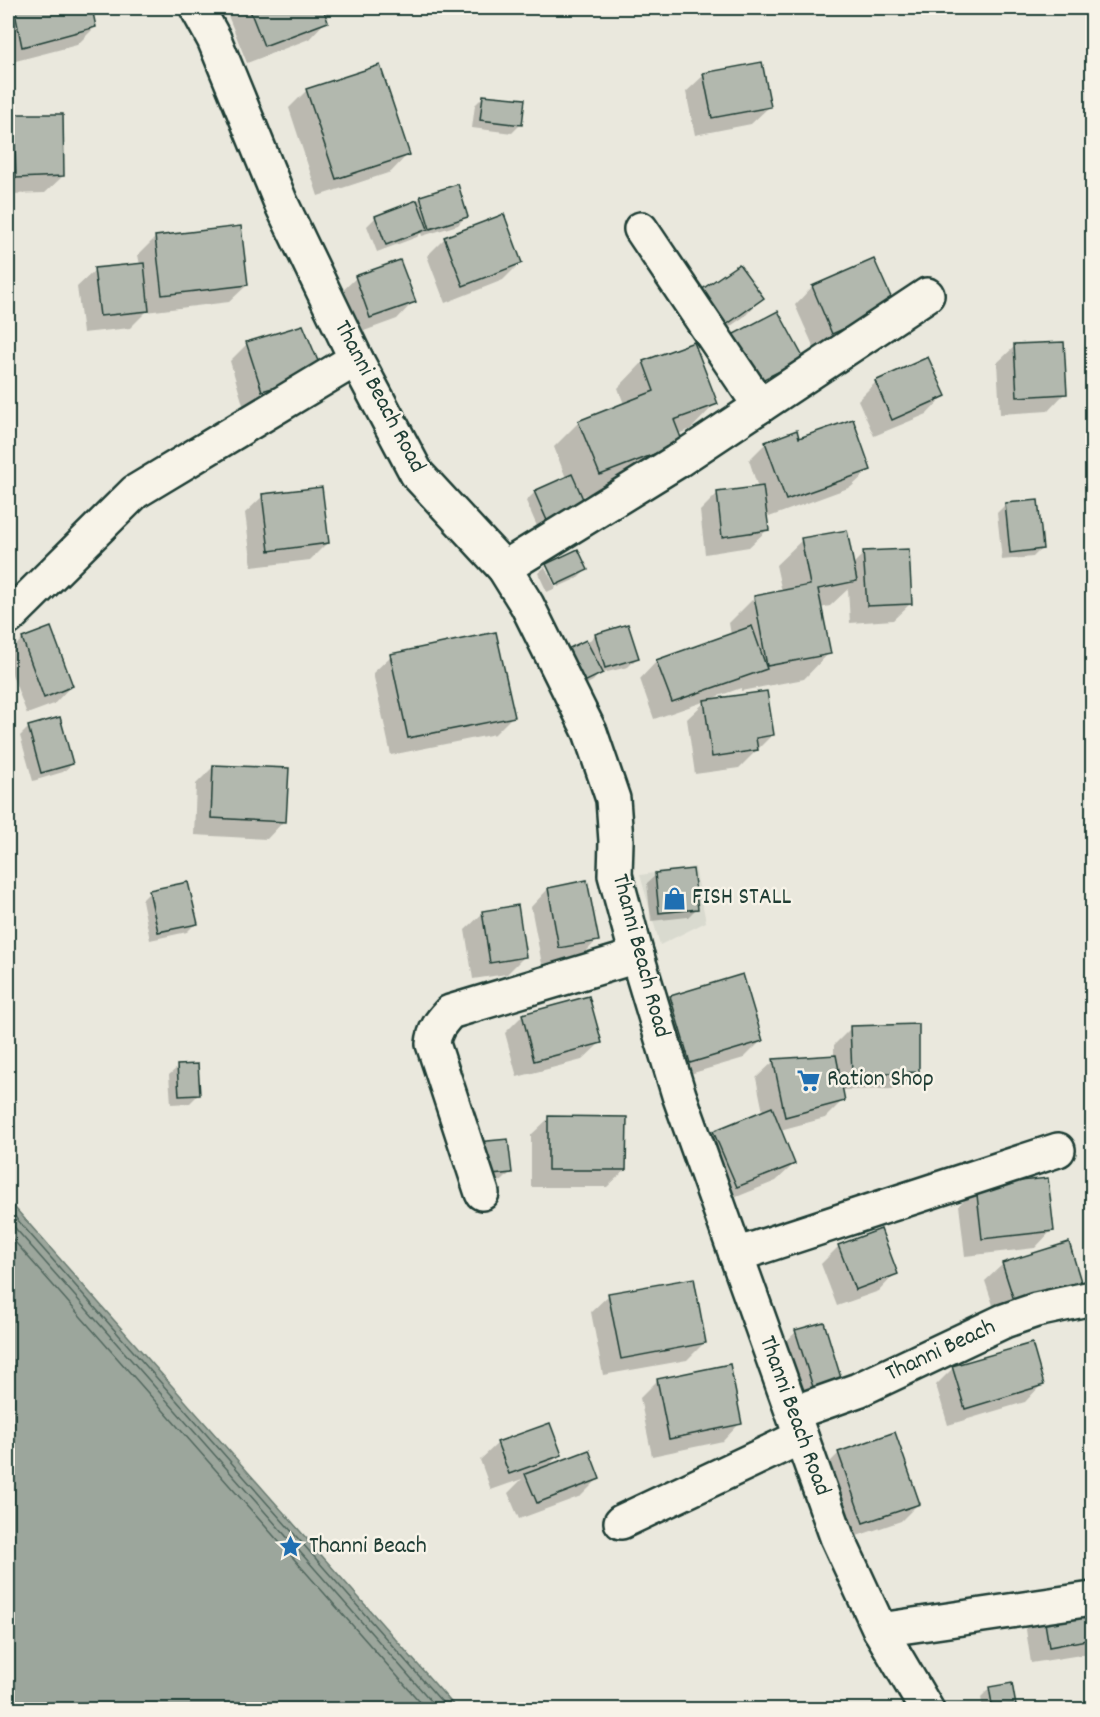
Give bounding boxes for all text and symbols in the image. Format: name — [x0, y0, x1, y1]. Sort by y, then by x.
street label: Thanni Beach Road — [325, 315, 433, 479]
street label: Thanni Beach Road — [602, 870, 678, 1042]
place label: FISH STALL — [692, 881, 792, 915]
shop icon: FISH STALL — [661, 885, 687, 911]
place label: Ration Shop — [827, 1063, 934, 1097]
supermarket icon: Ration Shop — [796, 1067, 822, 1093]
street label: Thanni Beach — [880, 1311, 1002, 1391]
street label: Thanni Beach Road — [749, 1331, 839, 1501]
place label: Thanni Beach — [309, 1530, 427, 1564]
place icon: Thanni Beach — [278, 1534, 304, 1560]

